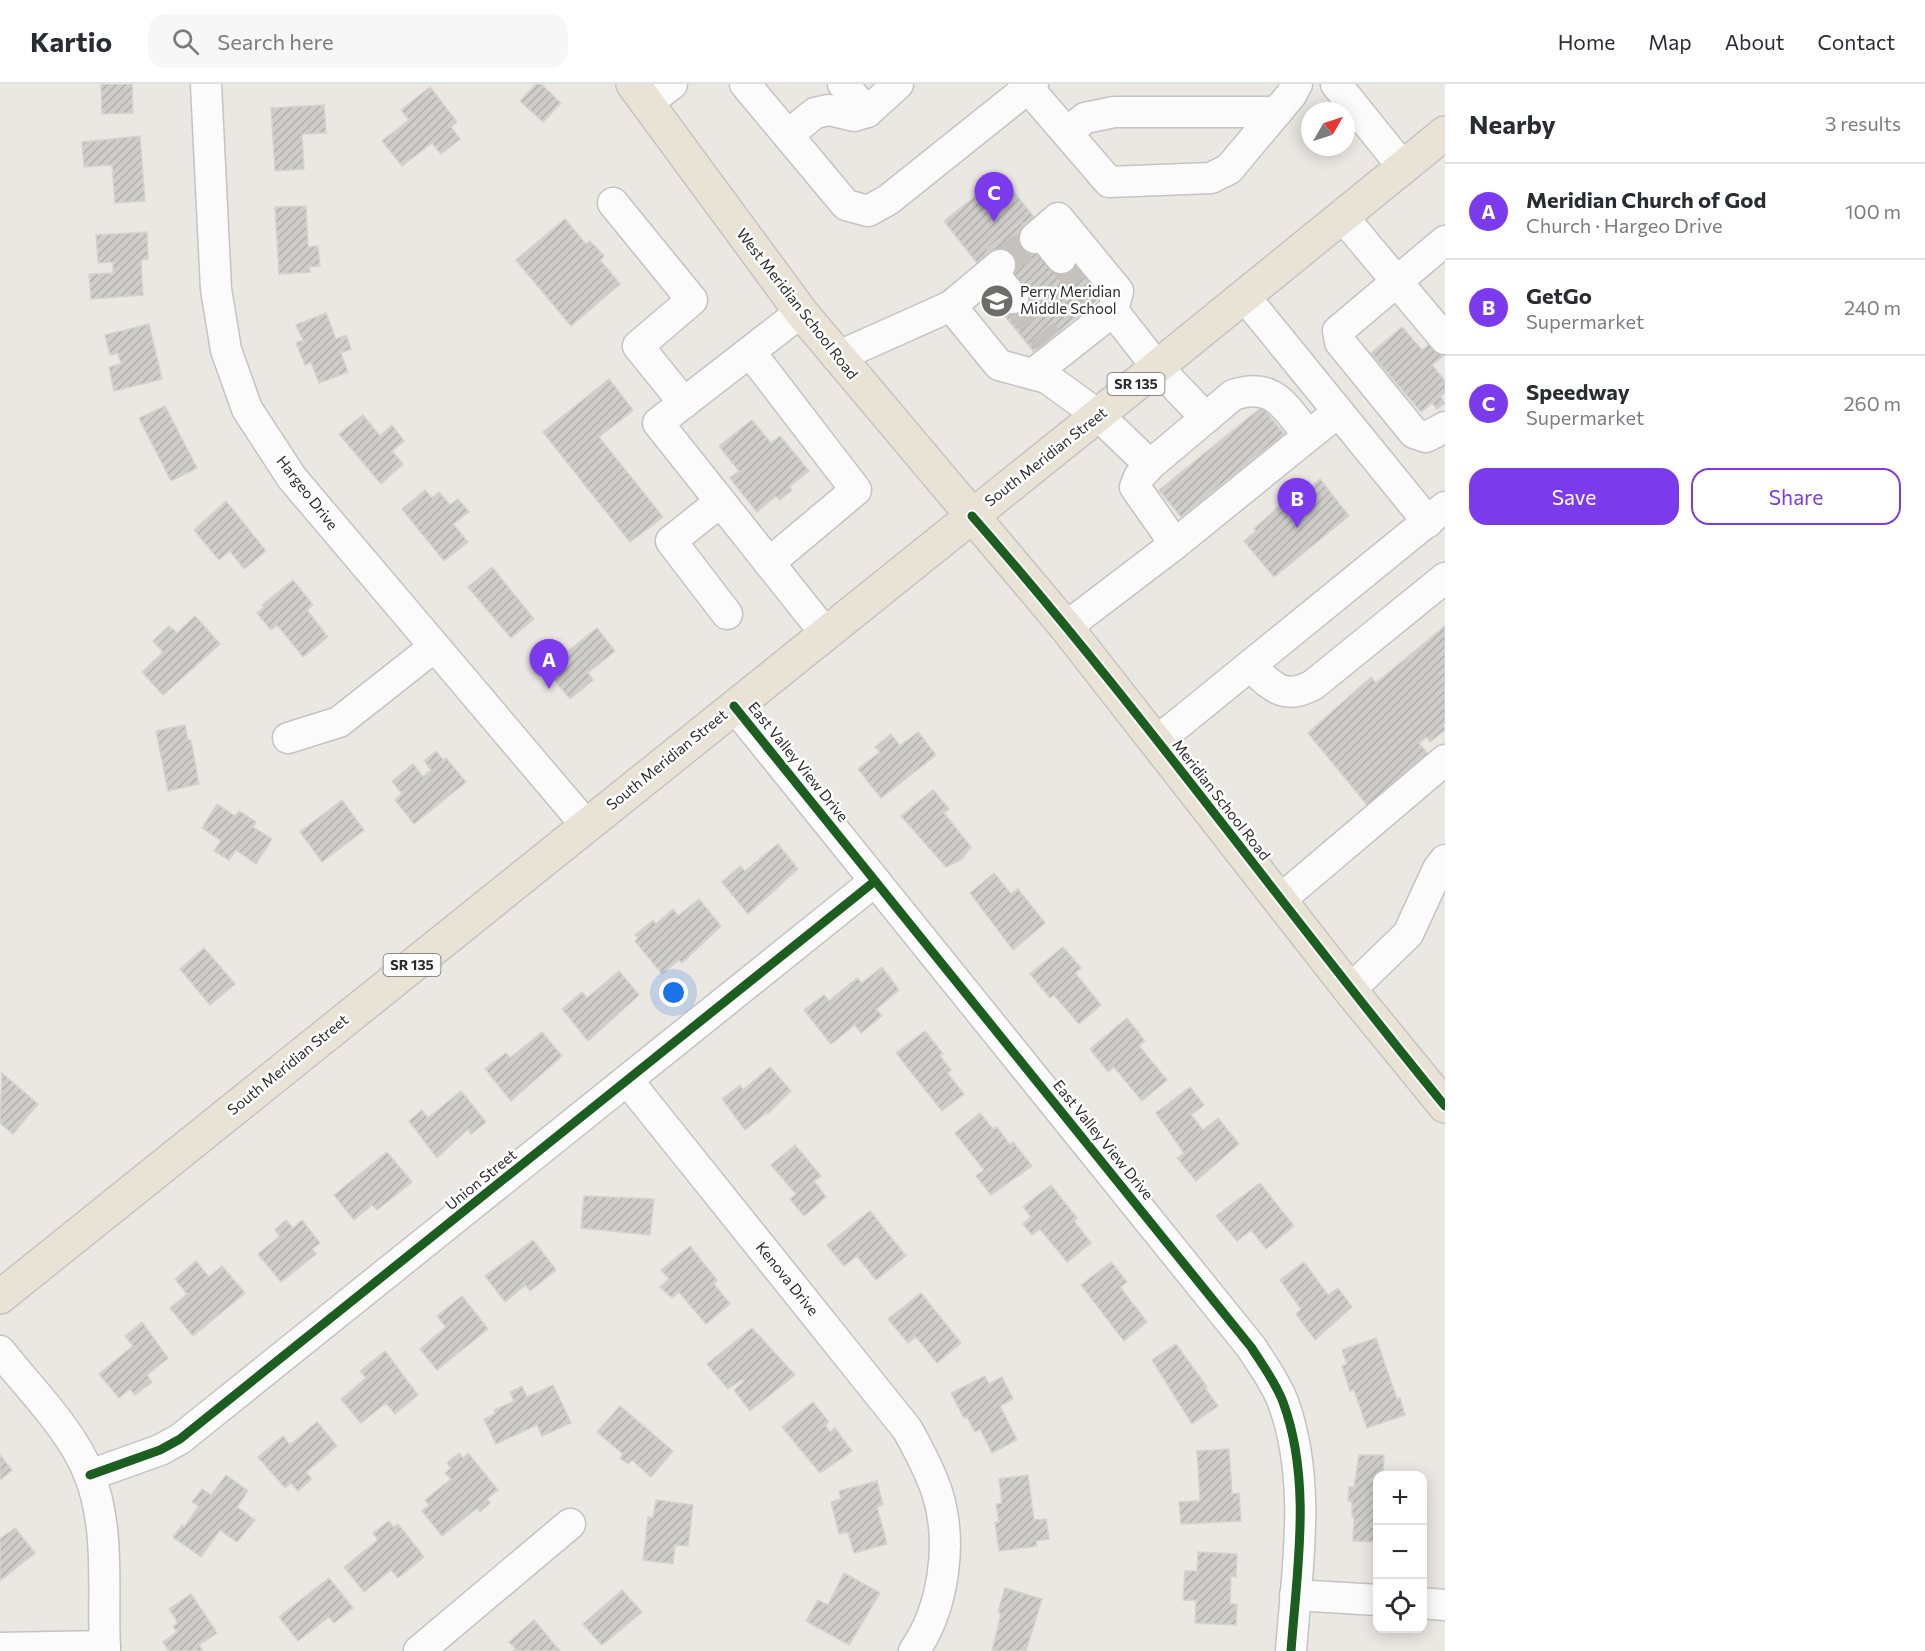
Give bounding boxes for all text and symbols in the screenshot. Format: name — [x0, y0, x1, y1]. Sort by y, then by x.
search box — [148, 14, 568, 68]
text: Kartio — [30, 24, 112, 58]
icon: search — [169, 25, 202, 58]
text: Search here — [217, 28, 334, 55]
text: Home — [1558, 29, 1615, 54]
text: Map — [1648, 29, 1692, 54]
text: About — [1725, 29, 1784, 54]
text: Contact — [1817, 29, 1895, 54]
north arrow — [1301, 102, 1355, 156]
text: Nearby — [1469, 108, 1556, 139]
text: 3 results — [1825, 111, 1901, 135]
pin: C — [974, 172, 1014, 222]
text: Meridian Church of God — [1526, 186, 1766, 213]
text: A — [1481, 199, 1496, 223]
text: 100 m — [1845, 199, 1901, 223]
text: Church · Hargeo Drive — [1526, 213, 1722, 237]
street label: West Meridian School Road — [733, 224, 862, 382]
place label: Perry Meridian Middle School — [1020, 282, 1121, 317]
text: GetGo — [1526, 282, 1592, 309]
school or university icon: Perry Meridian Middle School — [979, 283, 1015, 319]
text: B — [1482, 295, 1495, 319]
text: 240 m — [1844, 295, 1901, 319]
text: Supermarket — [1526, 309, 1644, 333]
road number: SR 135 — [1108, 373, 1164, 395]
text: Speedway — [1526, 378, 1630, 405]
text: C — [1482, 391, 1495, 415]
text: 260 m — [1843, 391, 1901, 415]
street label: South Meridian Street — [981, 403, 1110, 509]
text: Supermarket — [1526, 405, 1644, 429]
street label: Hargeo Drive — [273, 452, 342, 533]
button: Save — [1469, 468, 1679, 525]
button: Share — [1691, 468, 1901, 525]
pin: B — [1278, 478, 1316, 528]
pin: A — [530, 640, 568, 689]
street label: East Valley View Drive — [745, 698, 853, 825]
street label: South Meridian Street — [602, 705, 730, 813]
street label: Meridian School Road — [1169, 735, 1275, 863]
road number: SR 135 — [384, 954, 440, 976]
your location — [659, 978, 688, 1007]
street label: South Meridian Street — [223, 1010, 351, 1118]
street label: East Valley View Drive — [1050, 1076, 1158, 1203]
street label: Union Street — [441, 1145, 520, 1213]
street label: Kenova Drive — [753, 1238, 823, 1319]
map controls — [1373, 1471, 1427, 1633]
button: + — [1373, 1471, 1427, 1525]
button: − — [1373, 1525, 1427, 1579]
button: locate — [1373, 1579, 1427, 1633]

